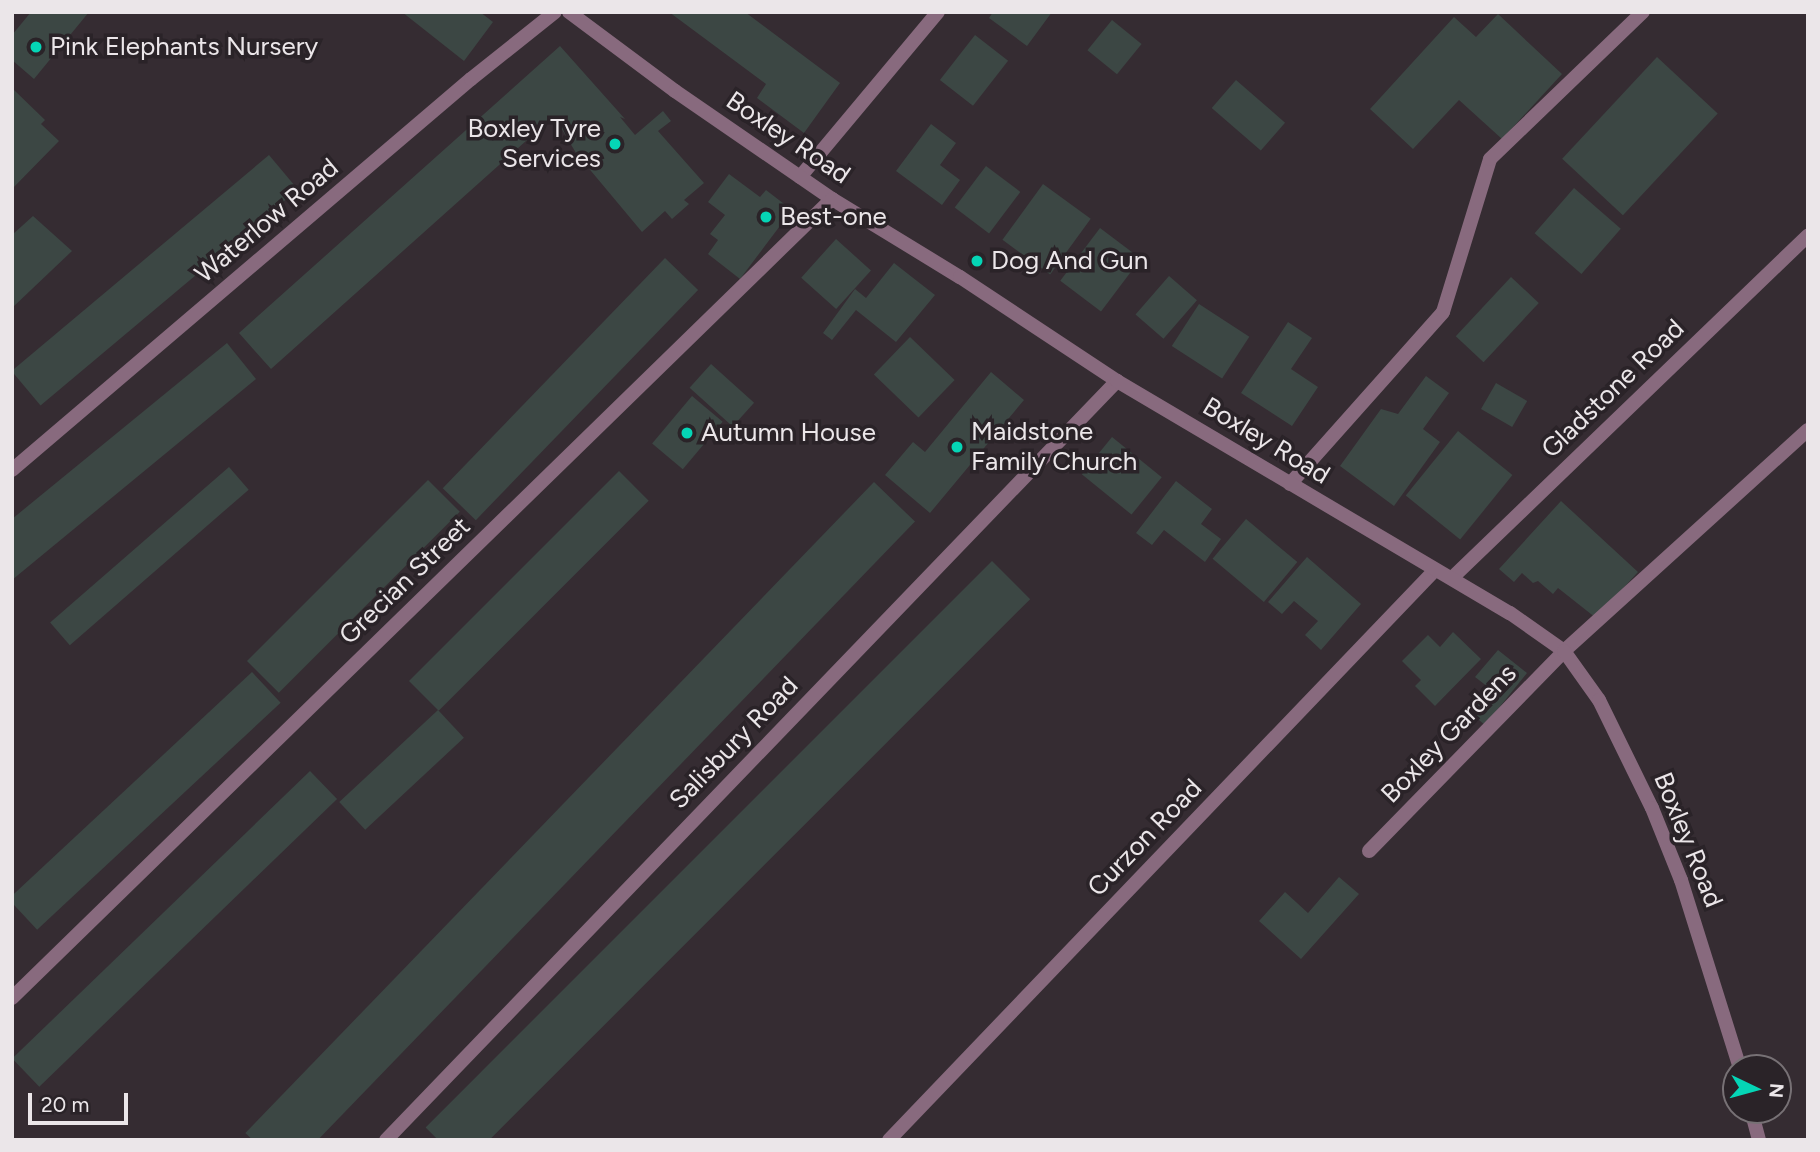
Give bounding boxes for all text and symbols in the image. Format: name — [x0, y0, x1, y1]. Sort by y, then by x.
place label: Pink Elephants Nursery — [50, 31, 318, 63]
marker: Pink Elephants Nursery — [28, 39, 44, 55]
street label: Boxley Road — [720, 85, 856, 191]
place label: Boxley Tyre Services — [467, 113, 601, 174]
marker: Boxley Tyre Services — [607, 136, 623, 152]
street label: Waterlow Road — [189, 152, 345, 290]
place label: Best-one — [780, 201, 887, 233]
marker: Best-one — [758, 209, 774, 225]
place label: Dog And Gun — [991, 245, 1148, 277]
marker: Dog And Gun — [969, 253, 985, 269]
street label: Gladstone Road — [1535, 313, 1691, 465]
street label: Boxley Road — [1197, 391, 1335, 491]
place label: Maidstone Family Church — [971, 416, 1137, 478]
place label: Autumn House — [701, 417, 876, 449]
marker: Autumn House — [679, 425, 695, 441]
marker: Maidstone Family Church — [949, 439, 965, 455]
street label: Grecian Street — [333, 511, 477, 651]
street label: Boxley Gardens — [1375, 658, 1523, 810]
street label: Salisbury Road — [663, 670, 805, 816]
street label: Boxley Road — [1647, 768, 1729, 912]
street label: Curzon Road — [1081, 773, 1209, 903]
north arrow — [1722, 1054, 1792, 1124]
scale bar — [32, 1078, 131, 1122]
text: N — [1764, 1082, 1789, 1099]
text: 20 m — [41, 1092, 89, 1117]

